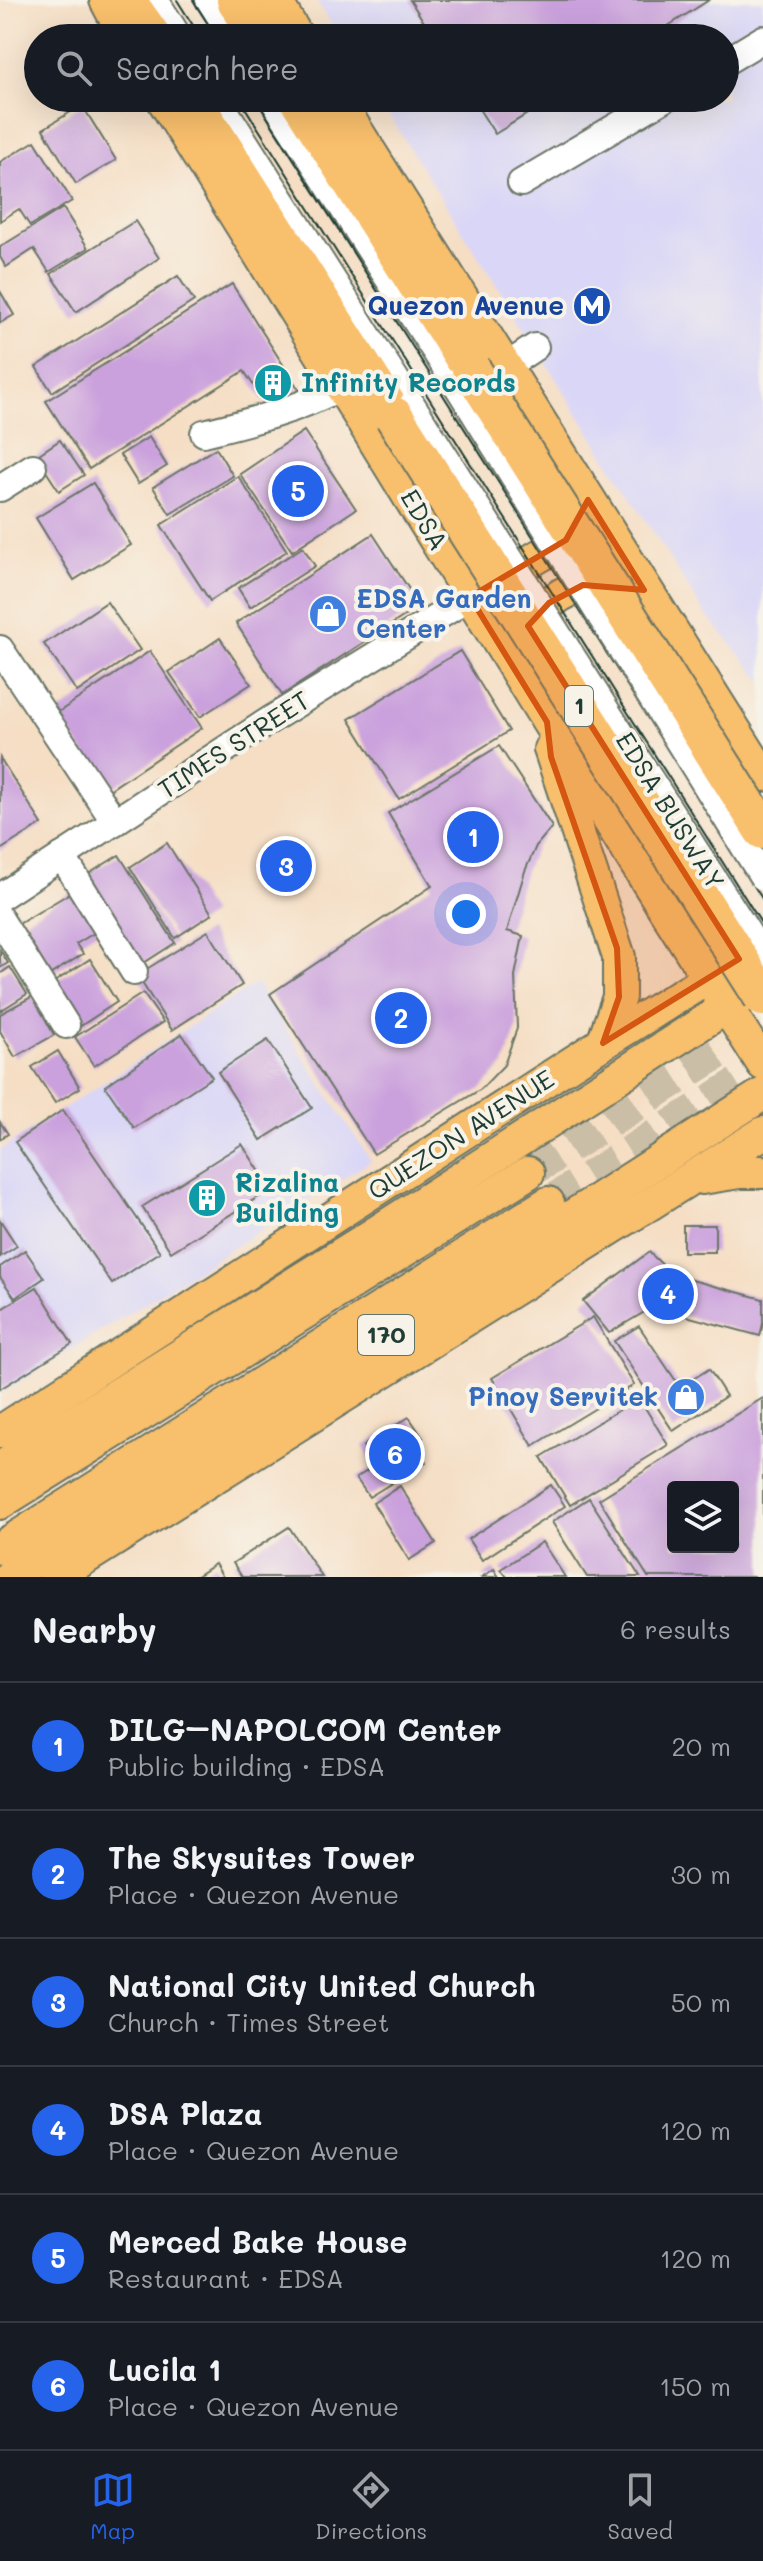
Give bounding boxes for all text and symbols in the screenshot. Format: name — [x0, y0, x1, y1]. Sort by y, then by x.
search box — [24, 24, 739, 112]
icon: search — [52, 46, 96, 90]
text: Search here — [116, 48, 299, 88]
metro station icon: Quezon Avenue — [571, 285, 613, 327]
place label: Quezon Avenue — [368, 288, 564, 322]
building icon: Infinity Records — [252, 362, 294, 404]
place label: Infinity Records — [301, 365, 516, 399]
pin: 5 — [272, 461, 324, 521]
street label: EDSA — [393, 483, 456, 556]
place label: EDSA Garden Center — [356, 581, 531, 645]
shop icon: EDSA Garden Center — [307, 593, 349, 635]
street label: TIMES STREET — [151, 682, 316, 806]
road number: 1 — [565, 686, 593, 726]
street label: EDSA BUSWAY — [609, 725, 733, 896]
pin: 1 — [447, 807, 499, 867]
pin: 3 — [260, 836, 312, 896]
your location — [446, 894, 486, 934]
pin: 2 — [375, 988, 427, 1048]
street label: QUEZON AVENUE — [361, 1061, 560, 1207]
place label: Rizalina Building — [235, 1165, 339, 1229]
building icon: Rizalina Building — [186, 1177, 228, 1219]
pin: 4 — [642, 1264, 694, 1324]
road number: 170 — [358, 1315, 414, 1355]
shop icon: Pinoy Servitek — [665, 1376, 707, 1418]
place label: Pinoy Servitek — [468, 1379, 658, 1413]
pin: 6 — [369, 1424, 421, 1484]
map controls — [667, 1481, 739, 1553]
button: layers — [667, 1481, 739, 1553]
text: Nearby — [32, 1607, 157, 1652]
text: 6 results — [620, 1612, 731, 1646]
text: DILG–NAPOLCOM Center — [108, 1709, 502, 1749]
text: 1 — [52, 1729, 64, 1763]
text: 20 m — [671, 1729, 731, 1763]
text: Public building · EDSA — [108, 1749, 385, 1783]
text: The Skysuites Tower — [108, 1837, 415, 1877]
text: 2 — [51, 1857, 65, 1891]
text: 30 m — [671, 1857, 731, 1891]
text: Place · Quezon Avenue — [108, 1877, 399, 1911]
text: National City United Church — [108, 1965, 536, 2005]
text: 3 — [50, 1985, 66, 2019]
text: 50 m — [671, 1985, 731, 2019]
text: Church · Times Street — [108, 2005, 389, 2039]
text: DSA Plaza — [108, 2093, 262, 2133]
text: 4 — [50, 2113, 66, 2147]
text: 120 m — [660, 2113, 731, 2147]
text: Place · Quezon Avenue — [108, 2133, 399, 2167]
text: Merced Bake House — [108, 2221, 407, 2261]
text: 5 — [50, 2241, 66, 2275]
text: 120 m — [660, 2241, 731, 2275]
text: Restaurant · EDSA — [108, 2261, 344, 2295]
text: Lucila 1 — [108, 2349, 221, 2389]
text: 6 — [50, 2369, 66, 2403]
text: 150 m — [659, 2369, 731, 2403]
text: Place · Quezon Avenue — [108, 2389, 399, 2423]
tab: Map — [90, 2468, 135, 2545]
tab: Directions — [315, 2468, 427, 2545]
tab: Saved — [608, 2468, 673, 2545]

